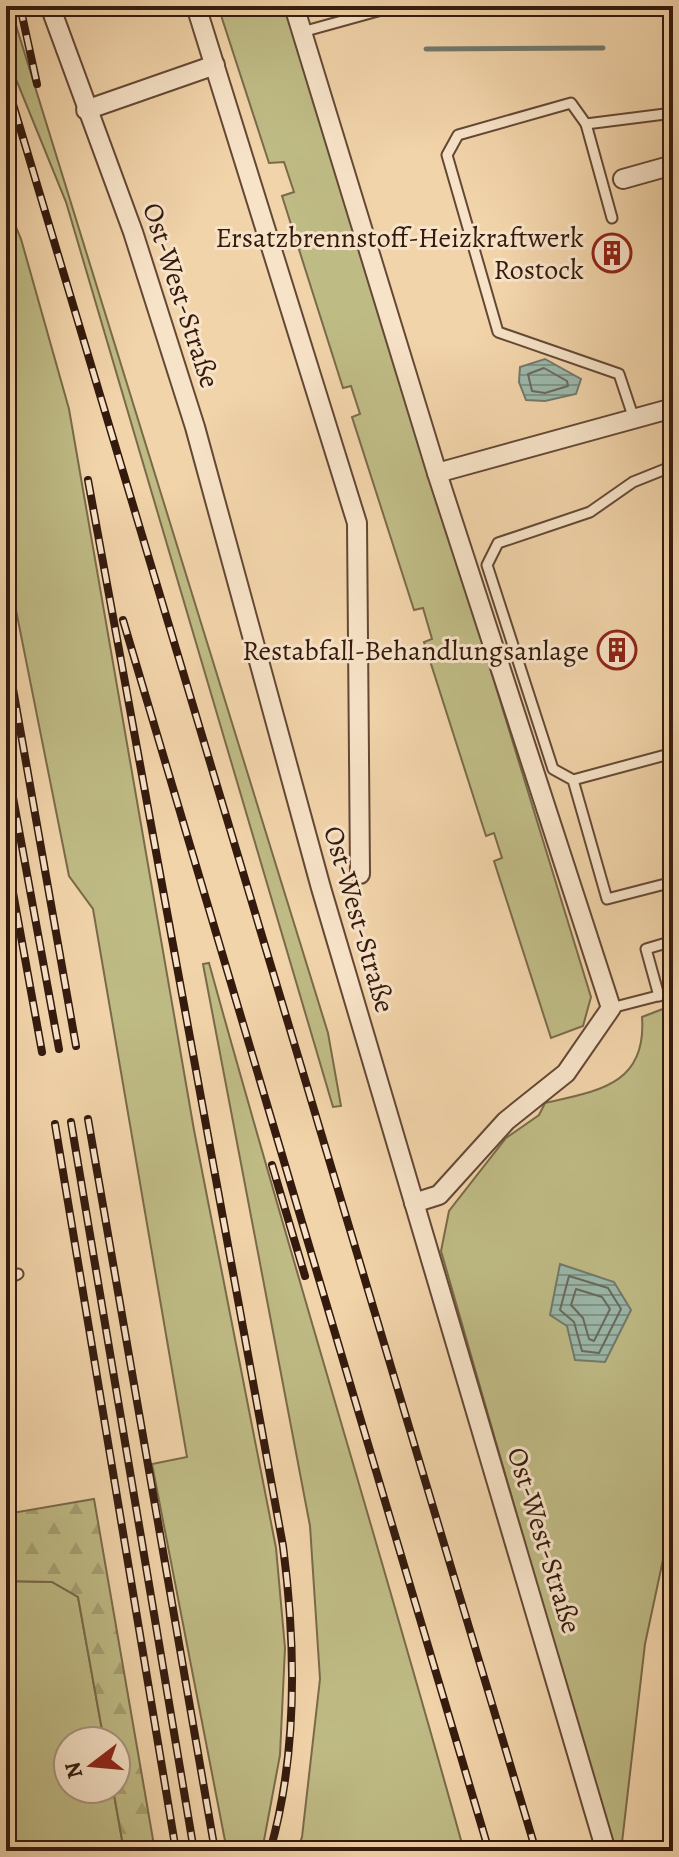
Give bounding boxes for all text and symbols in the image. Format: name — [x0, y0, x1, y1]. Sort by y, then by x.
street label: Ost-West-Straße — [133, 198, 229, 393]
place label: Ersatzbrennstoff-Heizkraftwerk Rostock — [215, 219, 584, 289]
building icon: Ersatzbrennstoff-Heizkraftwerk Rostock — [591, 232, 633, 274]
building icon: Restabfall-Behandlungsanlage — [596, 629, 638, 671]
place label: Restabfall-Behandlungsanlage — [242, 632, 589, 670]
street label: Ost-West-Straße — [314, 821, 404, 1017]
street label: Ost-West-Straße — [498, 1443, 590, 1638]
north arrow — [52, 1725, 132, 1805]
text: N — [57, 1758, 90, 1782]

